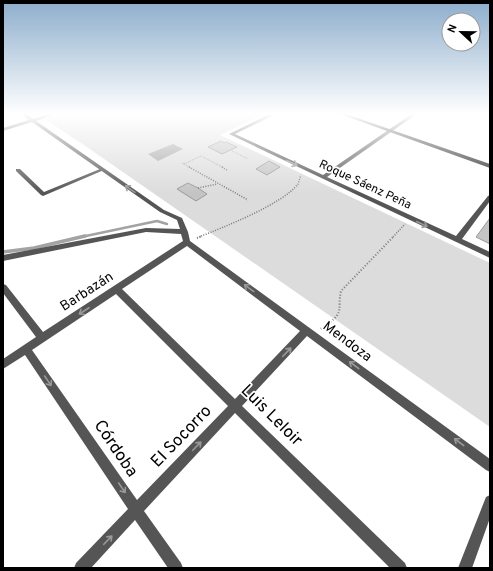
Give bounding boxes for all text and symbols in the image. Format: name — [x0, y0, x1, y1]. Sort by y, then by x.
north arrow — [441, 12, 481, 52]
text: N — [445, 22, 461, 35]
street label: Roque Sáenz Peña — [316, 157, 414, 213]
one-way arrow — [285, 159, 297, 167]
one-way arrow — [125, 185, 136, 193]
one-way arrow — [416, 221, 428, 228]
street label: Barbazán — [57, 269, 117, 315]
one-way arrow — [244, 284, 255, 292]
one-way arrow — [79, 307, 90, 315]
street label: Mendoza — [319, 318, 375, 366]
one-way arrow — [282, 347, 292, 357]
one-way arrow — [349, 361, 360, 369]
one-way arrow — [44, 375, 52, 386]
street label: Luis Leloir — [235, 380, 307, 452]
street label: El Socorro — [147, 401, 217, 473]
street label: Córdoba — [88, 416, 142, 482]
one-way arrow — [453, 438, 464, 447]
one-way arrow — [192, 441, 202, 451]
one-way arrow — [118, 483, 126, 494]
one-way arrow — [103, 535, 112, 545]

